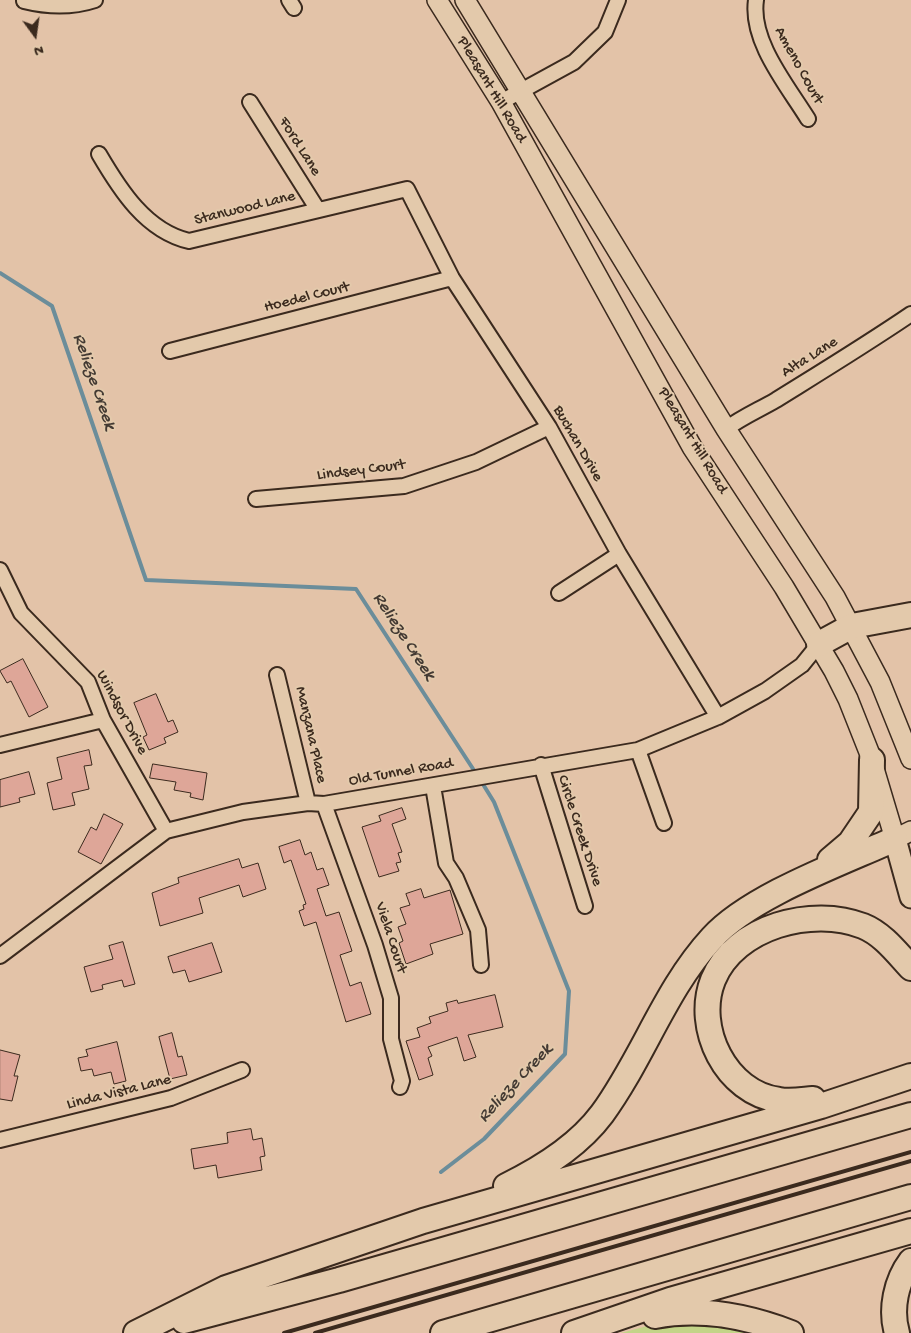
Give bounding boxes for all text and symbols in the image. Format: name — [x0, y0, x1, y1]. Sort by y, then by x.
north arrow — [10, 10, 60, 60]
street label: Ameno Court — [769, 24, 827, 108]
street label: Pleasant Hill Road — [452, 33, 530, 147]
text: N — [32, 41, 45, 59]
street label: Ford Lane — [273, 114, 325, 180]
street label: Stanwood Lane — [193, 187, 297, 231]
street label: Hoedel Court — [262, 278, 352, 318]
water label: Relieze Creek — [66, 331, 120, 433]
street label: Alta Lane — [778, 333, 842, 383]
street label: Pleasant Hill Road — [653, 384, 731, 498]
street label: Buchan Drive — [547, 402, 607, 486]
street label: Lindsey Court — [316, 456, 406, 486]
water label: Relieze Creek — [367, 589, 439, 685]
street label: Windsor Drive — [91, 668, 151, 758]
street label: Manzana Place — [290, 685, 330, 785]
street label: Old Tunnel Road — [347, 754, 455, 792]
street label: Circle Creek Drive — [552, 773, 606, 889]
street label: Viela Court — [370, 900, 410, 976]
water label: Relieze Creek — [474, 1040, 558, 1128]
street label: Linda Vista Lane — [65, 1071, 173, 1115]

